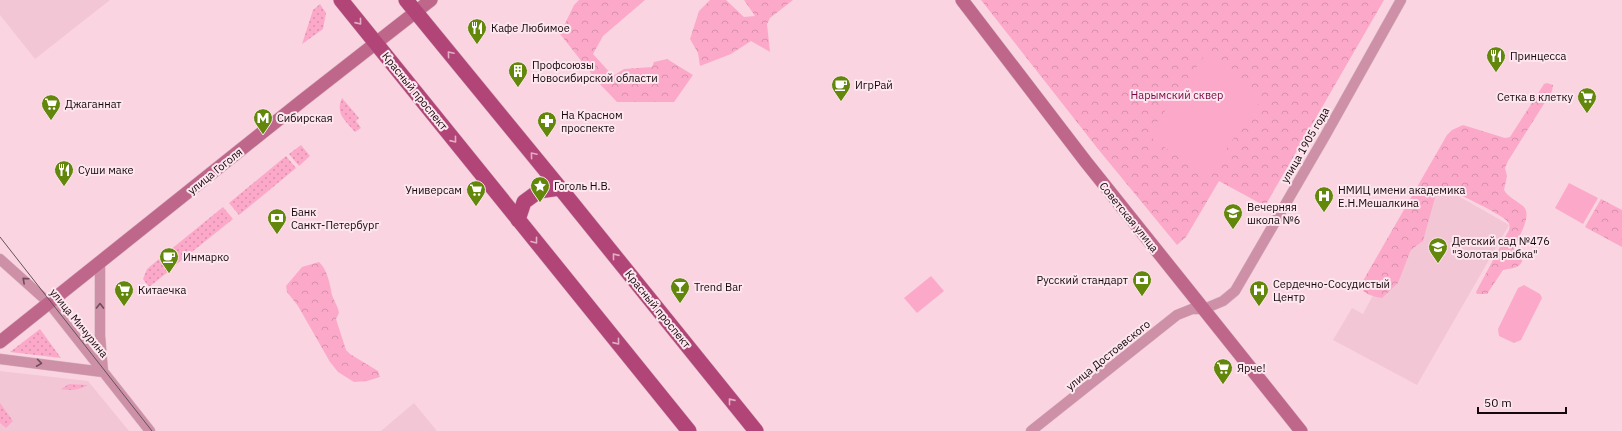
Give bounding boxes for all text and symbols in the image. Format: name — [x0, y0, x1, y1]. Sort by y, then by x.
one-way arrow — [355, 17, 362, 24]
restaurant icon: Кафе Любимое — [466, 17, 488, 45]
place label: Кафе Любимое — [491, 21, 570, 35]
restaurant icon: Принцесса — [1485, 45, 1507, 73]
street label: Красный проспект — [379, 49, 451, 133]
place label: Принцесса — [1510, 49, 1567, 63]
one-way arrow — [448, 52, 455, 59]
place label: Профсоюзы Новосибирской области — [532, 58, 658, 85]
building icon: Профсоюзы Новосибирской области — [507, 60, 529, 88]
cafe icon: ИгрРай — [830, 74, 852, 102]
place label: ИгрРай — [855, 78, 893, 92]
supermarket icon: Сетка в клетку — [1576, 86, 1598, 114]
park label: Нарымский сквер — [1131, 88, 1223, 102]
place label: Сетка в клетку — [1497, 90, 1573, 104]
supermarket icon: Джаганнат — [40, 93, 62, 121]
place label: Джаганнат — [65, 97, 122, 111]
street label: улица 1905 года — [1278, 104, 1332, 185]
metro station icon: Сибирская — [252, 107, 274, 135]
place label: На Красном проспекте — [561, 108, 623, 135]
pharmacy icon: На Красном проспекте — [536, 110, 558, 138]
place label: Сибирская — [277, 111, 333, 125]
one-way arrow — [449, 135, 456, 142]
street label: улица Гоголя — [185, 145, 245, 197]
one-way arrow — [530, 152, 537, 159]
restaurant icon: Суши маке — [53, 159, 75, 187]
place label: Суши маке — [78, 163, 134, 177]
place icon: Гоголь Н.В. — [529, 175, 551, 203]
supermarket icon: Универсам — [465, 179, 487, 207]
place label: Гоголь Н.В. — [554, 179, 611, 193]
street label: Советская улица — [1096, 179, 1162, 255]
place label: Универсам — [405, 183, 462, 197]
place label: НМИЦ имени академика Е.Н.Мешалкина — [1338, 183, 1465, 210]
hospital icon: НМИЦ имени академика Е.Н.Мешалкина — [1313, 185, 1335, 213]
place label: Вечерняя школа №6 — [1247, 200, 1300, 227]
school or university icon: Вечерняя школа №6 — [1222, 202, 1244, 230]
place label: Банк Санкт-Петербург — [291, 205, 379, 232]
bank icon: Банк Санкт-Петербург — [266, 207, 288, 235]
place label: Детский сад №476 "Золотая рыбка" — [1452, 234, 1550, 261]
school or university icon: Детский сад №476 "Золотая рыбка" — [1427, 236, 1449, 264]
one-way arrow — [530, 237, 537, 244]
cafe icon: Инмарко — [158, 246, 180, 274]
place label: Инмарко — [183, 250, 229, 264]
one-way arrow — [612, 253, 619, 260]
street label: Красный проспект — [622, 267, 694, 351]
bank icon: Русский стандарт — [1131, 269, 1153, 297]
place label: Русский стандарт — [1036, 273, 1128, 287]
bar icon: Trend Bar — [669, 276, 691, 304]
place label: Сердечно-Сосудистый Центр — [1273, 277, 1390, 304]
one-way arrow — [22, 278, 30, 285]
supermarket icon: Китаечка — [113, 279, 135, 307]
hospital icon: Сердечно-Сосудистый Центр — [1248, 279, 1270, 307]
place label: Trend Bar — [694, 280, 742, 294]
place label: Китаечка — [138, 283, 186, 297]
street label: улица Мичурина — [47, 286, 111, 361]
one-way arrow — [96, 303, 104, 309]
street label: улица Достоевского — [1063, 317, 1153, 393]
one-way arrow — [612, 338, 619, 345]
supermarket icon: Ярче! — [1212, 357, 1234, 385]
one-way arrow — [36, 358, 42, 367]
place label: Ярче! — [1237, 361, 1266, 375]
scale bar — [1478, 389, 1566, 415]
text: 50 m — [1484, 395, 1512, 410]
one-way arrow — [729, 398, 736, 405]

